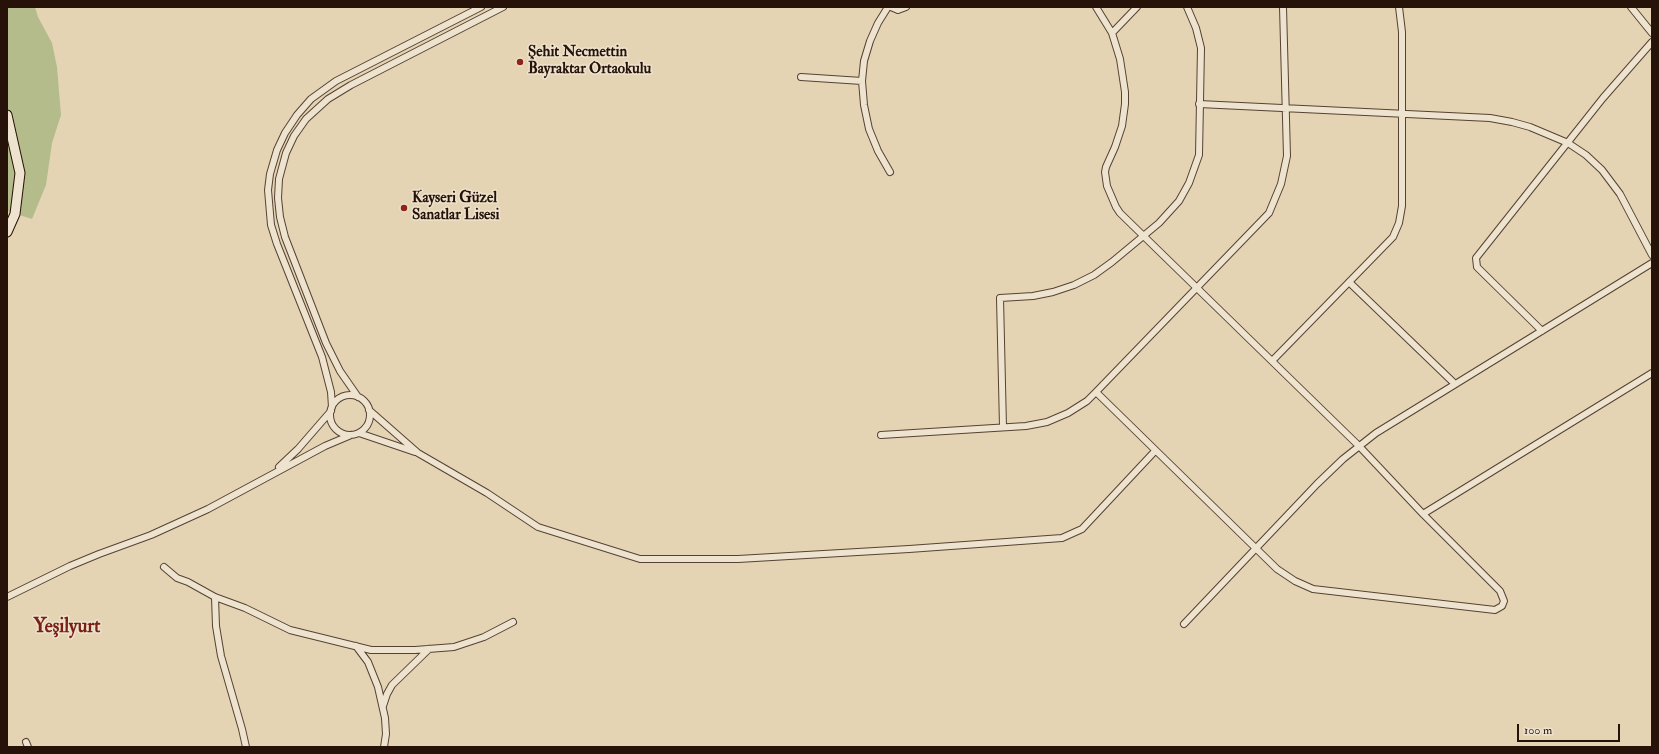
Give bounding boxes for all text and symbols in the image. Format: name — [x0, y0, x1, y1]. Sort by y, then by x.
place label: Şehit Necmettin Bayraktar Ortaokulu — [528, 44, 651, 79]
marker: Şehit Necmettin Bayraktar Ortaokulu — [515, 57, 525, 67]
place label: Kayseri Güzel Sanatlar Lisesi — [412, 190, 499, 225]
marker: Kayseri Güzel Sanatlar Lisesi — [399, 203, 409, 213]
district label: Yeşilyurt — [33, 617, 101, 639]
scale bar — [1519, 716, 1622, 742]
text: 100 m — [1524, 723, 1552, 738]

